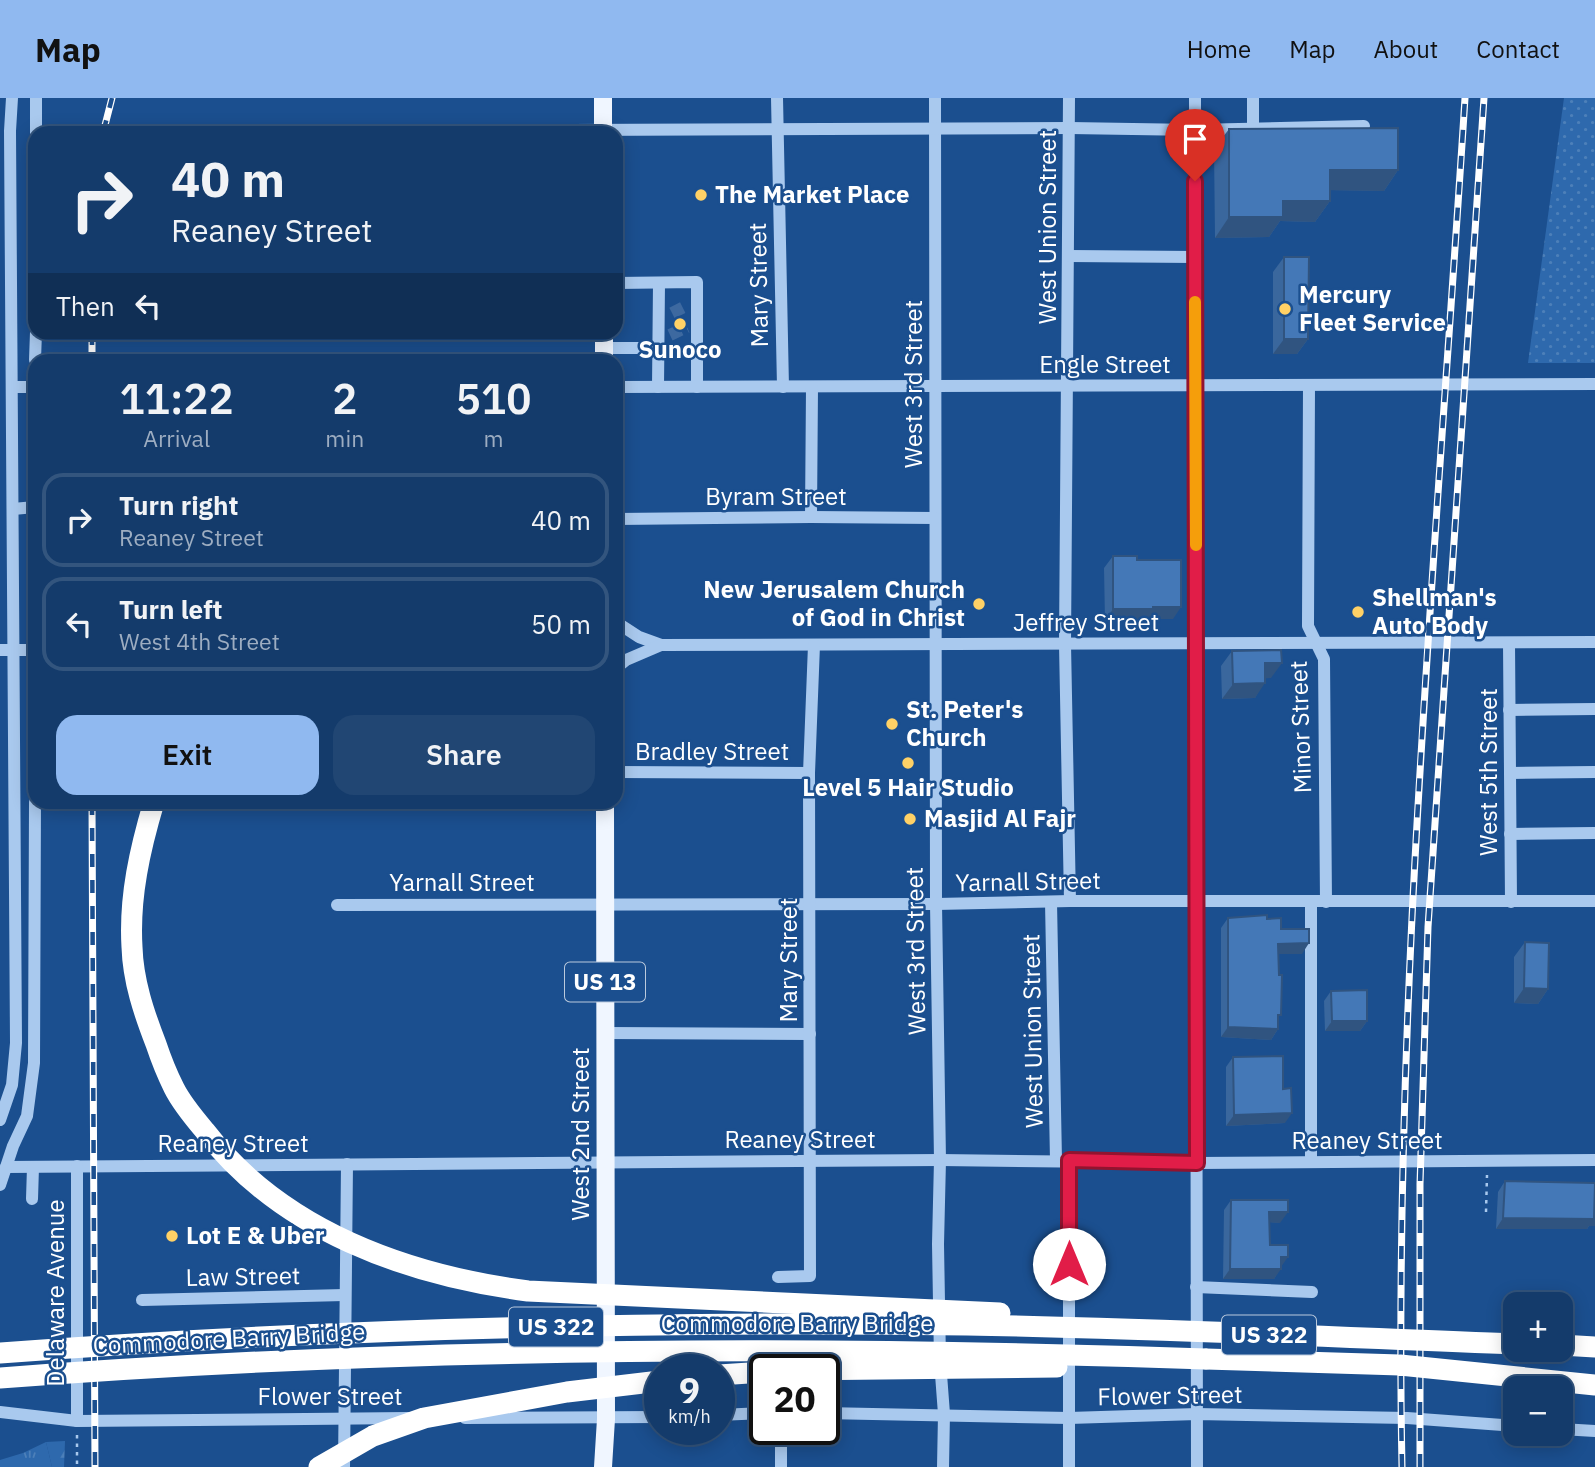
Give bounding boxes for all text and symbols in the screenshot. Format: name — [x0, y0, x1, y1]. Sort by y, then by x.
text: Map — [35, 28, 101, 71]
text: Home — [1187, 33, 1251, 65]
text: Map — [1289, 33, 1335, 65]
text: About — [1373, 33, 1438, 65]
text: Contact — [1476, 33, 1560, 65]
pin — [1165, 109, 1225, 181]
icon: arrive — [1176, 120, 1214, 158]
street label: West Union Street — [1031, 130, 1063, 324]
text: 40 m — [171, 147, 285, 210]
icon: right — [56, 154, 147, 245]
place label: The Market Place — [715, 178, 909, 210]
marker: The Market Place — [693, 187, 709, 203]
text: Reaney Street — [171, 209, 373, 251]
street label: Mary Street — [741, 222, 775, 348]
place label: Mercury Fleet Service — [1299, 278, 1446, 338]
icon: left — [129, 287, 167, 325]
text: Then — [56, 289, 115, 323]
street label: West 3rd Street — [897, 300, 929, 468]
marker: Mercury Fleet Service — [1277, 301, 1293, 317]
marker: Sunoco — [672, 316, 688, 332]
place label: Sunoco — [639, 333, 721, 365]
street label: Engle Street — [1039, 348, 1171, 380]
text: 11:22 — [120, 371, 234, 426]
text: 2 — [332, 371, 357, 426]
text: 510 — [456, 371, 531, 426]
text: Arrival — [143, 423, 210, 453]
text: min — [325, 423, 364, 453]
text: m — [484, 423, 504, 453]
street label: Byram Street — [705, 480, 847, 512]
text: Turn right — [119, 488, 238, 522]
icon: right — [60, 501, 98, 539]
text: 40 m — [531, 503, 591, 537]
text: Reaney Street — [119, 522, 264, 552]
place label: New Jerusalem Church of God in Christ — [703, 573, 965, 633]
place label: Shellman's Auto Body — [1372, 581, 1497, 641]
text: Turn left — [119, 592, 222, 626]
marker: New Jerusalem Church of God in Christ — [971, 596, 987, 612]
marker: Shellman's Auto Body — [1350, 604, 1366, 620]
icon: left — [60, 605, 98, 643]
street label: Jeffrey Street — [1013, 606, 1159, 638]
text: 50 m — [531, 607, 591, 641]
text: West 4th Street — [119, 626, 280, 656]
street label: Minor Street — [1282, 660, 1318, 794]
street label: West 5th Street — [1472, 688, 1504, 856]
place label: St. Peter's Church — [906, 693, 1023, 753]
button: Exit — [56, 715, 319, 795]
button: Share — [333, 715, 595, 795]
marker: St. Peter's Church — [884, 716, 900, 732]
street label: Bradley Street — [635, 735, 789, 767]
marker: Level 5 Hair Studio — [900, 755, 916, 771]
place label: Level 5 Hair Studio — [802, 771, 1014, 803]
place label: Masjid Al Fajr — [924, 802, 1076, 834]
marker: Masjid Al Fajr — [902, 811, 918, 827]
street label: Yarnall Street — [955, 864, 1101, 898]
street label: Yarnall Street — [389, 866, 535, 898]
street label: West 3rd Street — [898, 867, 932, 1035]
street label: Mary Street — [772, 898, 804, 1022]
street label: West Union Street — [1014, 934, 1050, 1128]
road number: US 13 — [565, 962, 645, 1002]
street label: West 2nd Street — [564, 1047, 596, 1221]
street label: Reaney Street — [724, 1123, 876, 1155]
street label: Reaney Street — [1291, 1124, 1443, 1156]
street label: Reaney Street — [157, 1127, 309, 1159]
street label: Delaware Avenue — [39, 1199, 71, 1387]
place label: Lot E & Uber — [186, 1219, 325, 1251]
position arrow — [1032, 1227, 1106, 1301]
marker: Lot E & Uber — [164, 1228, 180, 1244]
street label: Law Street — [185, 1259, 301, 1293]
map controls — [1503, 1292, 1573, 1446]
button: + — [1503, 1292, 1573, 1362]
street label: Commodore Barry Bridge — [661, 1307, 933, 1339]
road number: US 322 — [509, 1308, 603, 1346]
street label: Commodore Barry Bridge — [92, 1315, 366, 1361]
road number: US 322 — [1222, 1316, 1316, 1354]
speed limit sign: 20 — [749, 1354, 840, 1445]
text: 9 — [679, 1367, 700, 1413]
button: − — [1503, 1376, 1573, 1446]
street label: Flower Street — [1097, 1378, 1243, 1412]
street label: Flower Street — [257, 1380, 403, 1412]
text: km/h — [668, 1405, 711, 1428]

